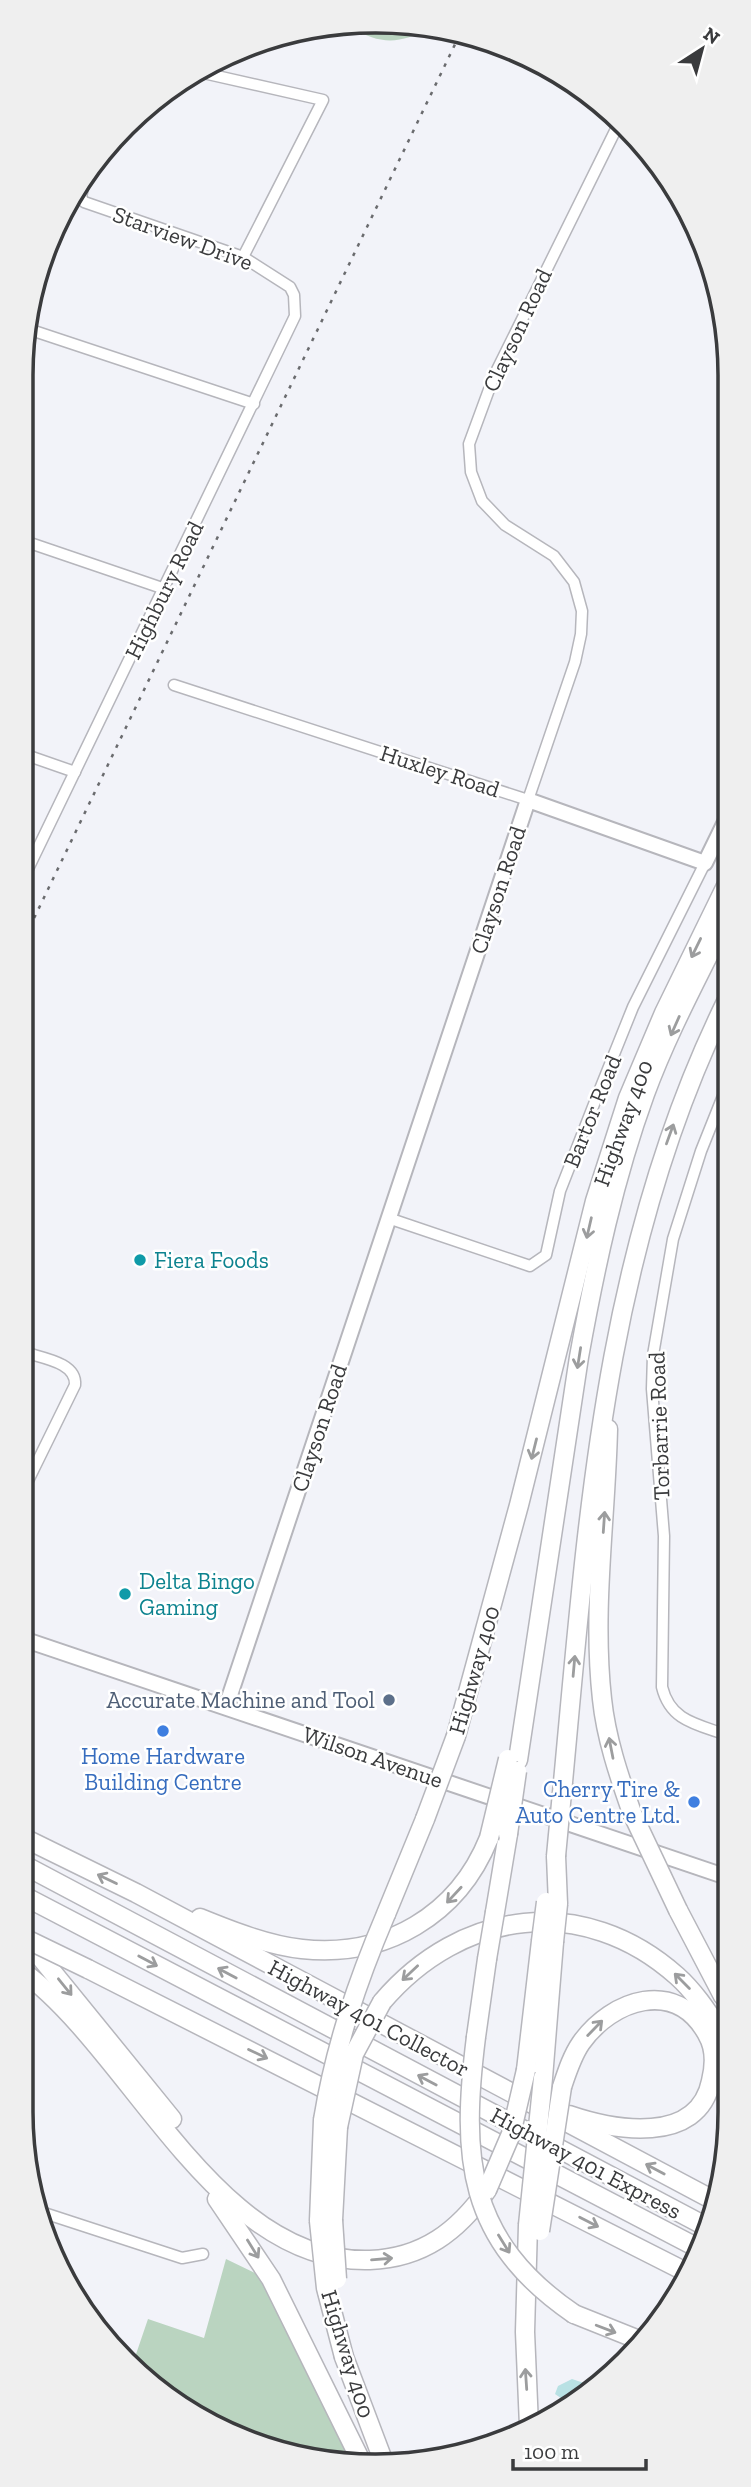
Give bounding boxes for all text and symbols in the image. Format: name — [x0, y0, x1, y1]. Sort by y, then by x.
north arrow — [667, 14, 737, 84]
text: N — [699, 22, 724, 49]
street label: Starview Drive — [109, 200, 257, 276]
street label: Clayson Road — [476, 264, 558, 396]
street label: Highbury Road — [119, 516, 210, 664]
street label: Huxley Road — [377, 739, 504, 804]
street label: Clayson Road — [464, 822, 532, 957]
one-way arrow — [689, 937, 702, 958]
one-way arrow — [668, 1015, 681, 1036]
street label: Bartor Road — [557, 1050, 627, 1171]
street label: Highway 400 — [587, 1056, 659, 1190]
one-way arrow — [664, 1124, 677, 1146]
one-way arrow — [582, 1216, 595, 1239]
place label: Fiera Foods — [154, 1246, 269, 1274]
marker: Fiera Foods — [132, 1252, 148, 1268]
one-way arrow — [572, 1346, 585, 1369]
street label: Torbarrie Road — [642, 1351, 676, 1501]
street label: Clayson Road — [285, 1360, 353, 1495]
one-way arrow — [527, 1437, 540, 1460]
one-way arrow — [598, 1511, 611, 1533]
place label: Delta Bingo Gaming — [139, 1567, 255, 1621]
marker: Delta Bingo Gaming — [117, 1586, 133, 1602]
street label: Highway 400 — [442, 1602, 506, 1738]
one-way arrow — [568, 1655, 581, 1677]
place label: Accurate Machine and Tool — [106, 1686, 375, 1714]
marker: Accurate Machine and Tool — [381, 1692, 397, 1708]
street label: Wilson Avenue — [299, 1720, 447, 1794]
marker: Home Hardware Building Centre — [155, 1723, 171, 1739]
one-way arrow — [604, 1737, 618, 1760]
place label: Home Hardware Building Centre — [81, 1742, 245, 1796]
place label: Cherry Tire & Auto Centre Ltd. — [516, 1775, 680, 1829]
marker: Cherry Tire & Auto Centre Ltd. — [686, 1794, 702, 1810]
one-way arrow — [97, 1871, 118, 1885]
one-way arrow — [445, 1887, 462, 1904]
street label: Highway 401 Collector — [264, 1953, 474, 2083]
one-way arrow — [137, 1954, 157, 1968]
one-way arrow — [402, 1965, 419, 1982]
one-way arrow — [217, 1966, 237, 1980]
one-way arrow — [673, 1973, 690, 1990]
one-way arrow — [58, 1977, 73, 1995]
one-way arrow — [586, 2020, 603, 2037]
one-way arrow — [248, 2048, 268, 2062]
one-way arrow — [417, 2073, 438, 2086]
street label: Highway 401 Express — [486, 2101, 686, 2225]
one-way arrow — [645, 2162, 665, 2176]
one-way arrow — [578, 2216, 599, 2230]
one-way arrow — [497, 2234, 511, 2254]
one-way arrow — [246, 2238, 260, 2258]
one-way arrow — [370, 2252, 393, 2265]
street label: Highway 400 — [315, 2287, 381, 2421]
one-way arrow — [594, 2323, 616, 2336]
one-way arrow — [519, 2368, 532, 2391]
scale bar — [513, 2428, 646, 2472]
text: 100 m — [524, 2439, 579, 2464]

